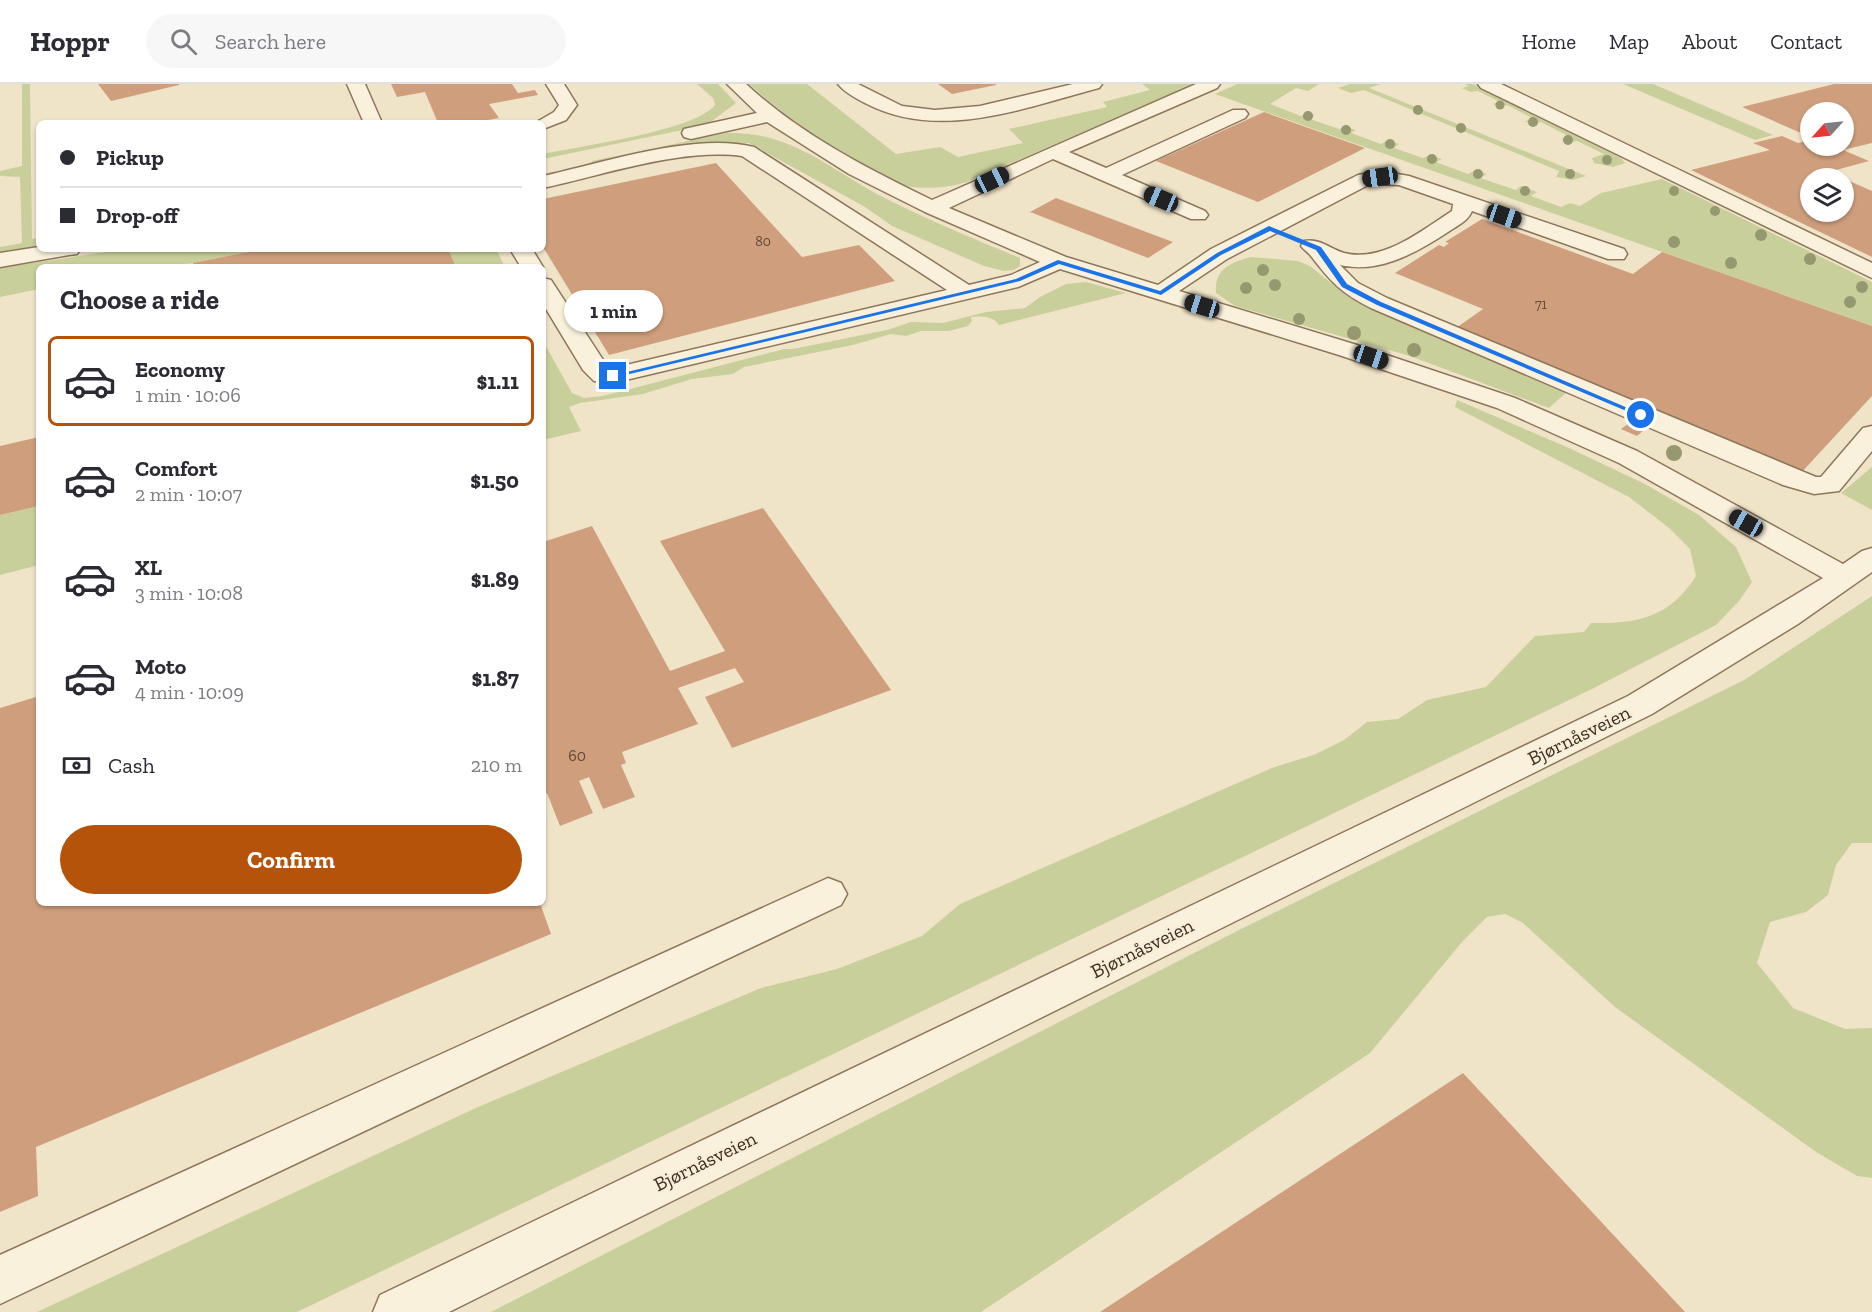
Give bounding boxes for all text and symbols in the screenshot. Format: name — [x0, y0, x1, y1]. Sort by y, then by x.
search box — [146, 14, 566, 68]
text: Hoppr — [30, 25, 110, 58]
icon: search — [167, 25, 200, 58]
text: Search here — [215, 28, 326, 55]
text: Home — [1522, 29, 1576, 54]
text: Map — [1609, 29, 1649, 54]
text: About — [1682, 29, 1737, 54]
text: Contact — [1770, 29, 1842, 54]
north arrow — [1800, 102, 1854, 156]
map controls — [1800, 102, 1854, 222]
text: Pickup — [96, 144, 164, 171]
car — [972, 164, 1012, 196]
car — [1361, 166, 1399, 188]
button: layers — [1800, 168, 1854, 222]
car — [1141, 184, 1181, 214]
text: Drop-off — [96, 202, 178, 229]
car — [1484, 202, 1524, 230]
house number: 80 — [755, 233, 771, 250]
text: Choose a ride — [60, 284, 219, 316]
callout: 1 min — [564, 289, 662, 331]
car — [1182, 292, 1222, 320]
house number: 71 — [1535, 296, 1548, 313]
text: 1 min — [590, 299, 637, 323]
car — [1351, 343, 1391, 371]
icon: car — [63, 354, 117, 408]
text: Economy — [135, 356, 225, 383]
route end — [599, 362, 626, 389]
text: $1.11 — [477, 368, 519, 395]
text: 1 min · 10:06 — [135, 383, 241, 407]
route start — [1627, 401, 1654, 428]
icon: car — [63, 453, 117, 507]
text: Comfort — [135, 455, 217, 482]
text: $1.50 — [470, 467, 519, 494]
text: 2 min · 10:07 — [135, 482, 242, 506]
car — [1726, 506, 1766, 540]
icon: car — [63, 552, 117, 606]
text: XL — [135, 554, 162, 581]
text: $1.89 — [471, 566, 519, 593]
text: 3 min · 10:08 — [135, 581, 243, 605]
icon: car — [63, 651, 117, 705]
text: Moto — [135, 653, 186, 680]
text: $1.87 — [472, 665, 519, 692]
text: 4 min · 10:09 — [135, 680, 244, 704]
street label: Bjørnåsveien — [1524, 700, 1635, 770]
house number: 60 — [568, 746, 586, 765]
icon: cash — [60, 749, 93, 782]
text: Cash — [108, 752, 155, 779]
text: 210 m — [471, 753, 522, 777]
button: Confirm — [60, 825, 522, 894]
street label: Bjørnåsveien — [1087, 913, 1198, 983]
street label: Bjørnåsveien — [650, 1126, 761, 1196]

